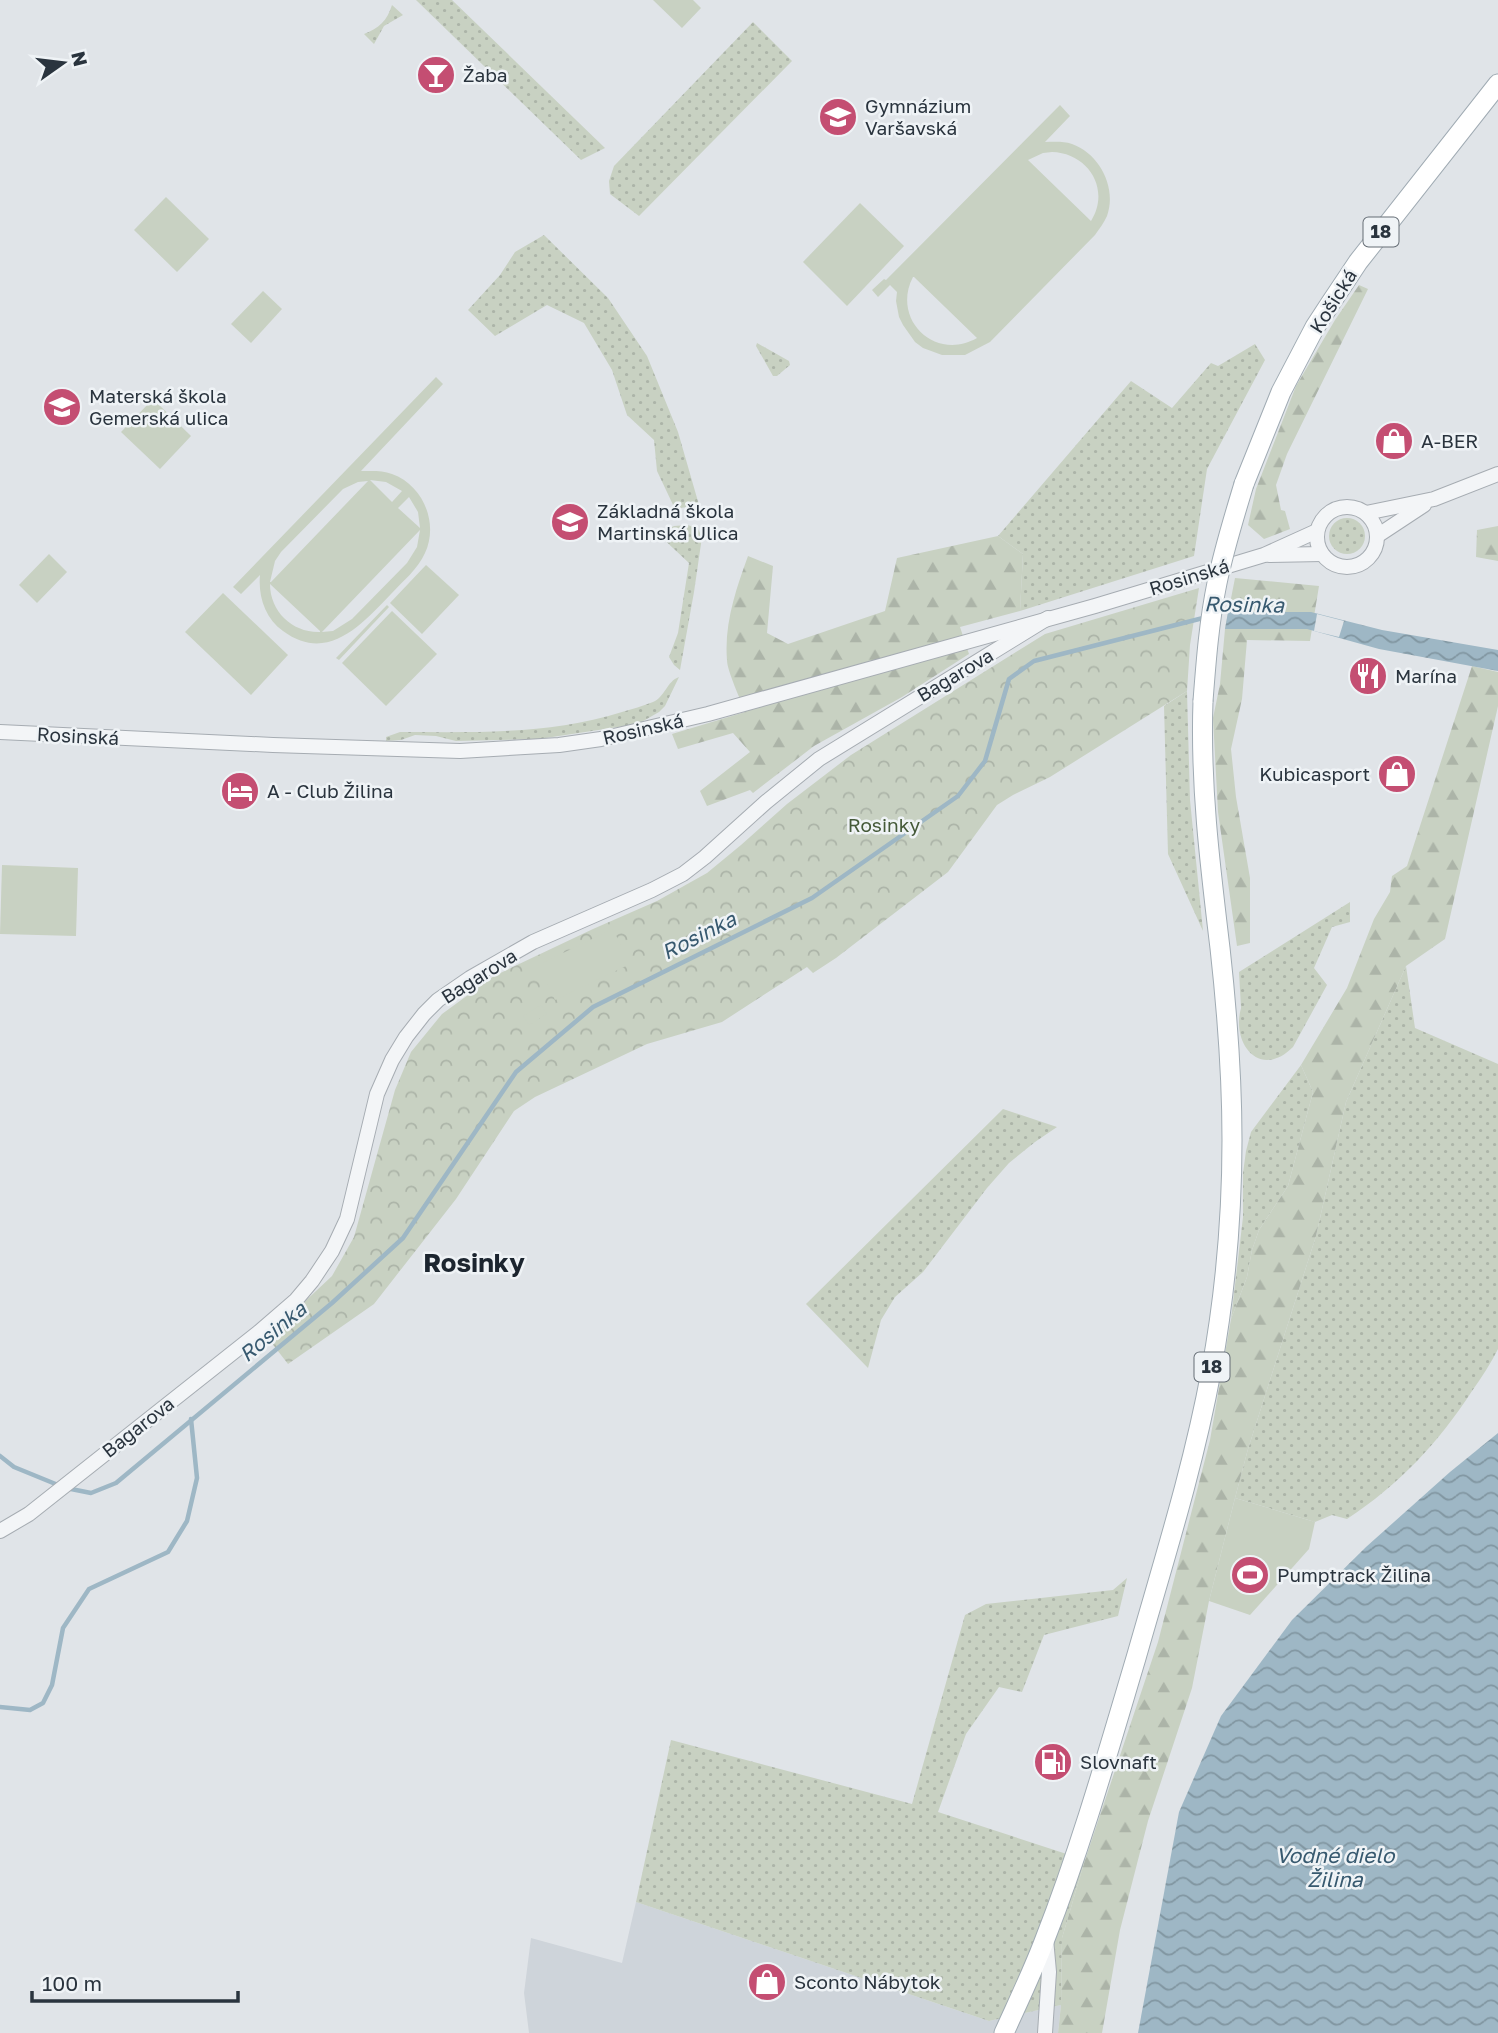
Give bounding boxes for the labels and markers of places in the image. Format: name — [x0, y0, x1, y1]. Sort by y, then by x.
bar icon: Žaba — [415, 54, 457, 96]
place label: Žaba — [463, 63, 508, 86]
place label: Gymnázium Varšavská — [865, 94, 971, 139]
school or university icon: Gymnázium Varšavská — [817, 96, 859, 138]
place label: Materská škola Gemerská ulica — [89, 384, 229, 429]
school or university icon: Materská škola Gemerská ulica — [41, 386, 83, 428]
shop icon: A-BER — [1373, 420, 1415, 462]
place label: A-BER — [1421, 429, 1478, 452]
place label: Základná škola Martinská Ulica — [597, 499, 738, 544]
school or university icon: Základná škola Martinská Ulica — [549, 501, 591, 543]
restaurant icon: Marína — [1347, 655, 1389, 697]
place label: Marína — [1395, 664, 1457, 687]
shop icon: Kubicasport — [1376, 753, 1418, 795]
place label: Kubicasport — [1259, 762, 1370, 785]
hotel icon: A - Club Žilina — [219, 770, 261, 812]
place label: A - Club Žilina — [267, 779, 393, 802]
sports icon: Pumptrack Žilina — [1229, 1554, 1271, 1596]
place label: Pumptrack Žilina — [1277, 1563, 1431, 1586]
fuel station icon: Slovnaft — [1032, 1741, 1074, 1783]
place label: Slovnaft — [1080, 1750, 1157, 1773]
shop icon: Sconto Nábytok — [746, 1961, 788, 2003]
place label: Sconto Nábytok — [794, 1970, 941, 1993]

